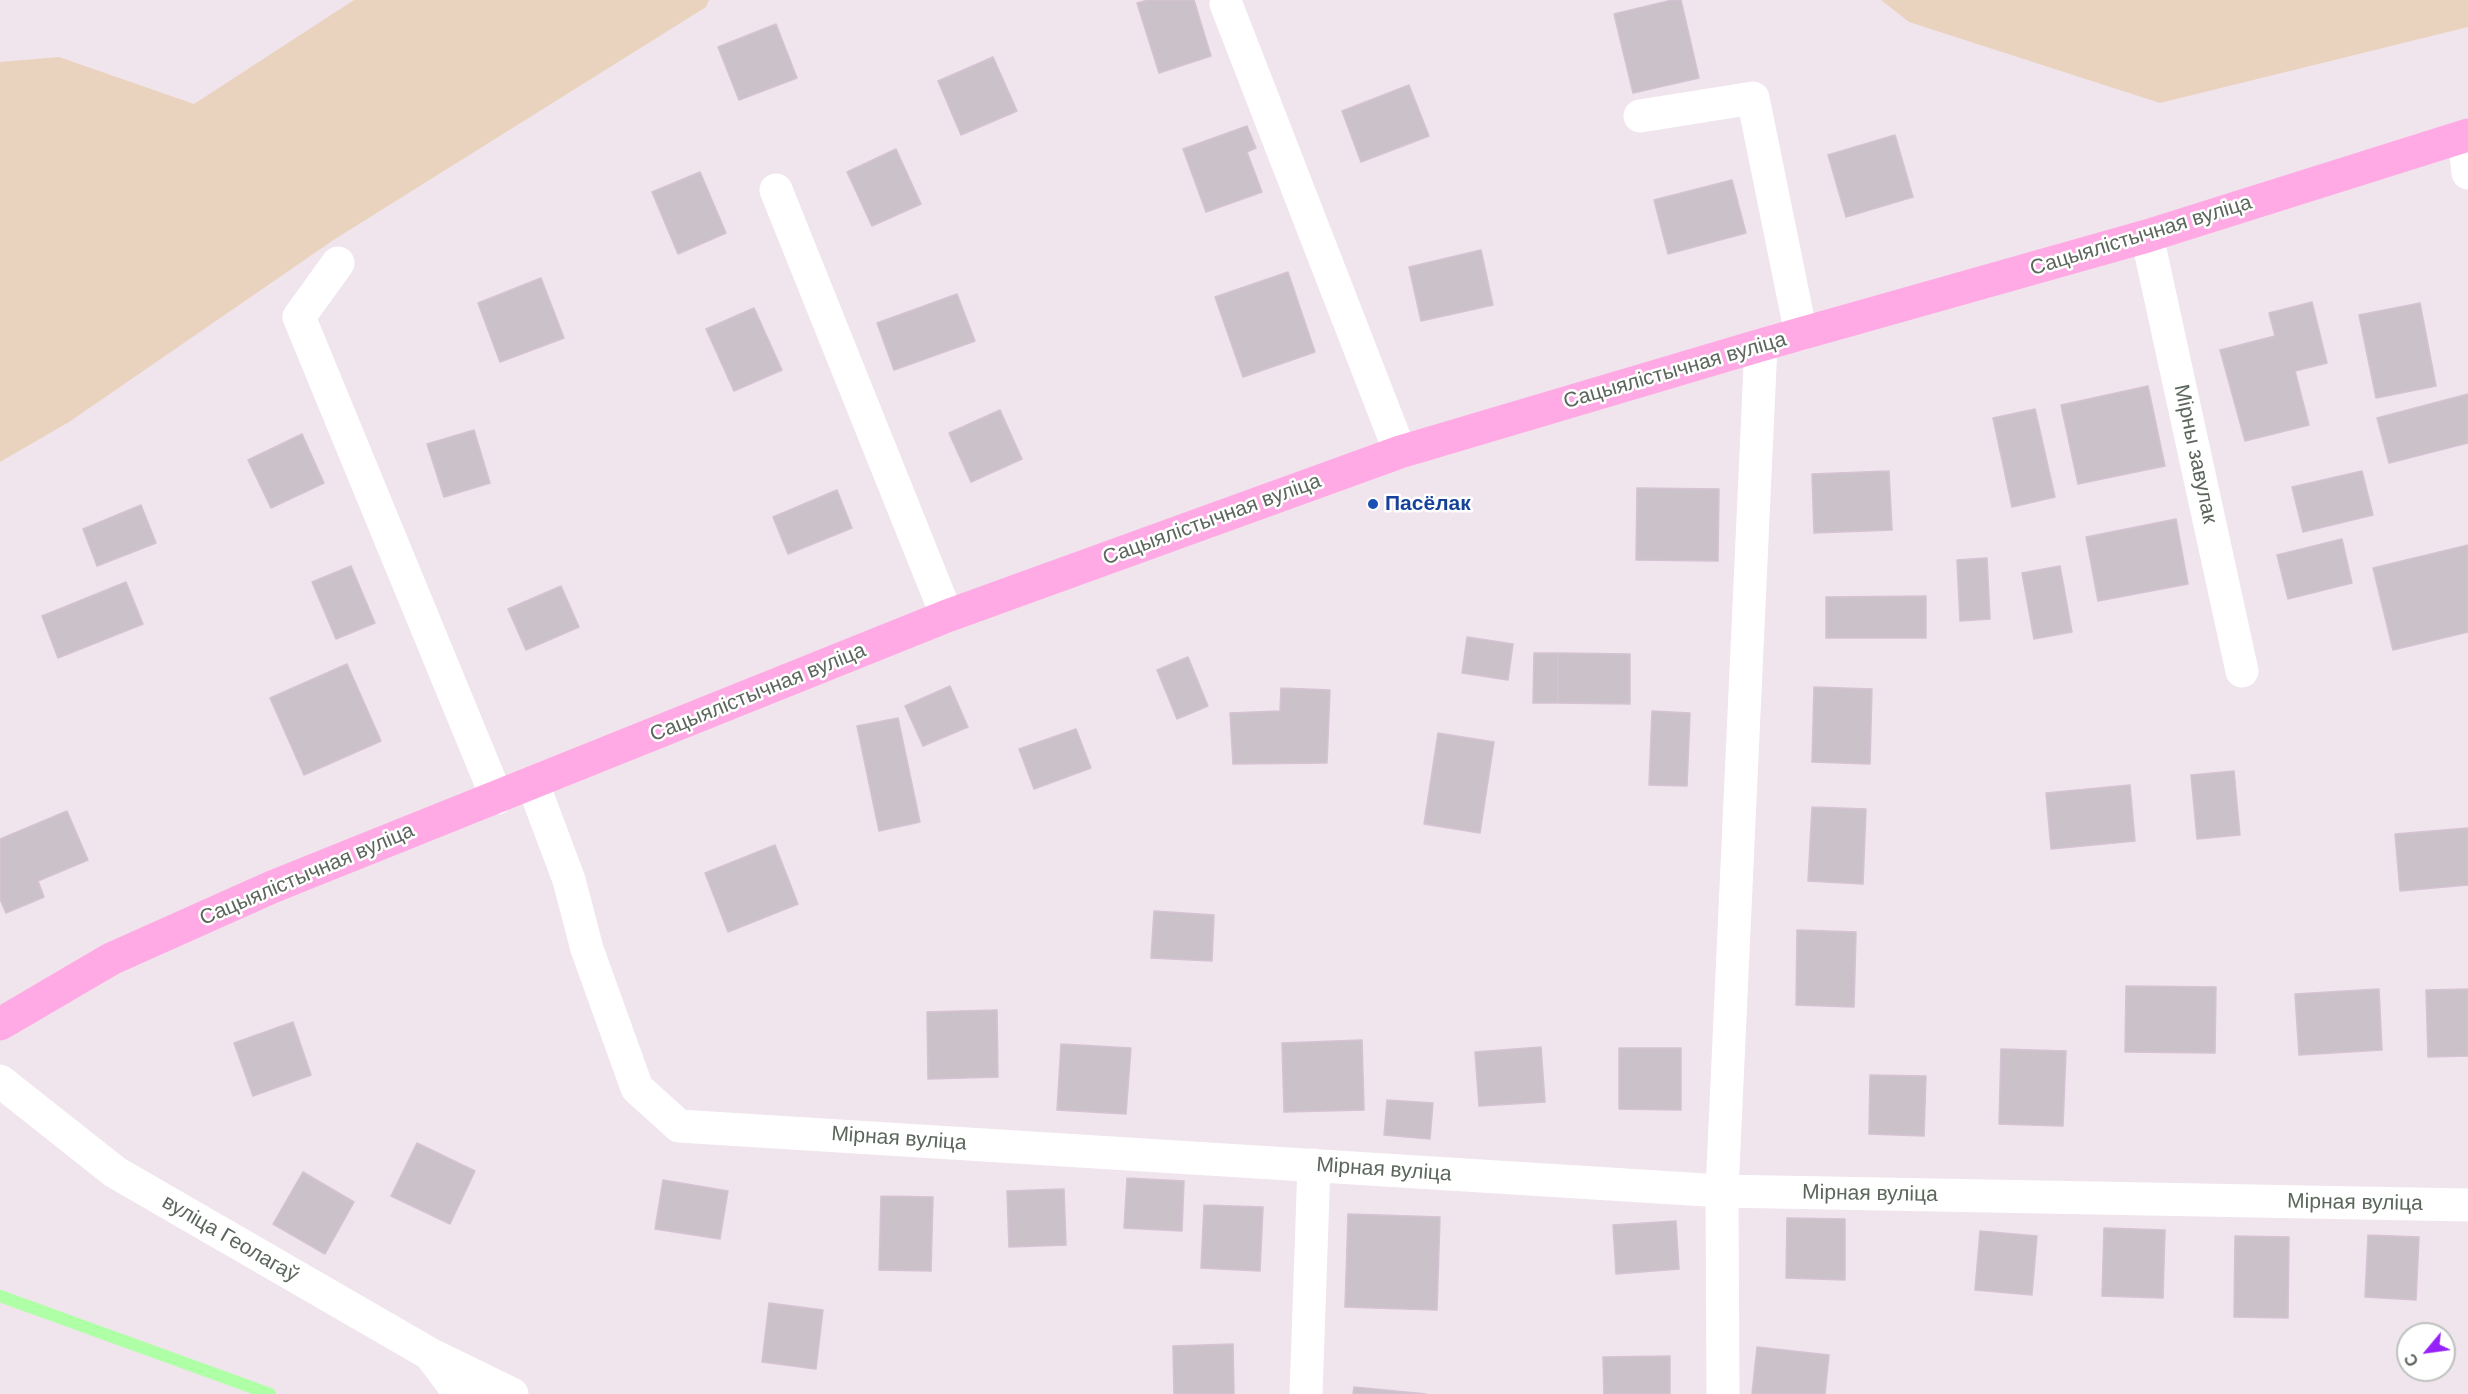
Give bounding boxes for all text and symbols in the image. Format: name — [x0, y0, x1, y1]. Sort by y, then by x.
street label: Сацыялістычная вуліца — [2027, 190, 2255, 282]
street label: Сацыялістычная вуліца — [1561, 327, 1789, 415]
street label: Мірны завулак — [2168, 382, 2222, 526]
street label: Сацыялістычная вуліца — [1099, 469, 1325, 571]
place label: Пасёлак — [1385, 491, 1471, 517]
marker: Пасёлак — [1366, 497, 1380, 511]
street label: Сацыялістычная вуліца — [646, 638, 870, 748]
street label: Сацыялістычная вуліца — [196, 818, 418, 932]
street label: Мірная вуліца — [830, 1122, 968, 1156]
street label: Мірная вуліца — [1315, 1153, 1453, 1187]
street label: Мірная вуліца — [1802, 1180, 1938, 1208]
street label: Мірная вуліца — [2287, 1189, 2423, 1217]
street label: вуліца Геолагаў — [157, 1190, 303, 1288]
north arrow — [2396, 1322, 2456, 1382]
text: С — [2401, 1351, 2422, 1369]

